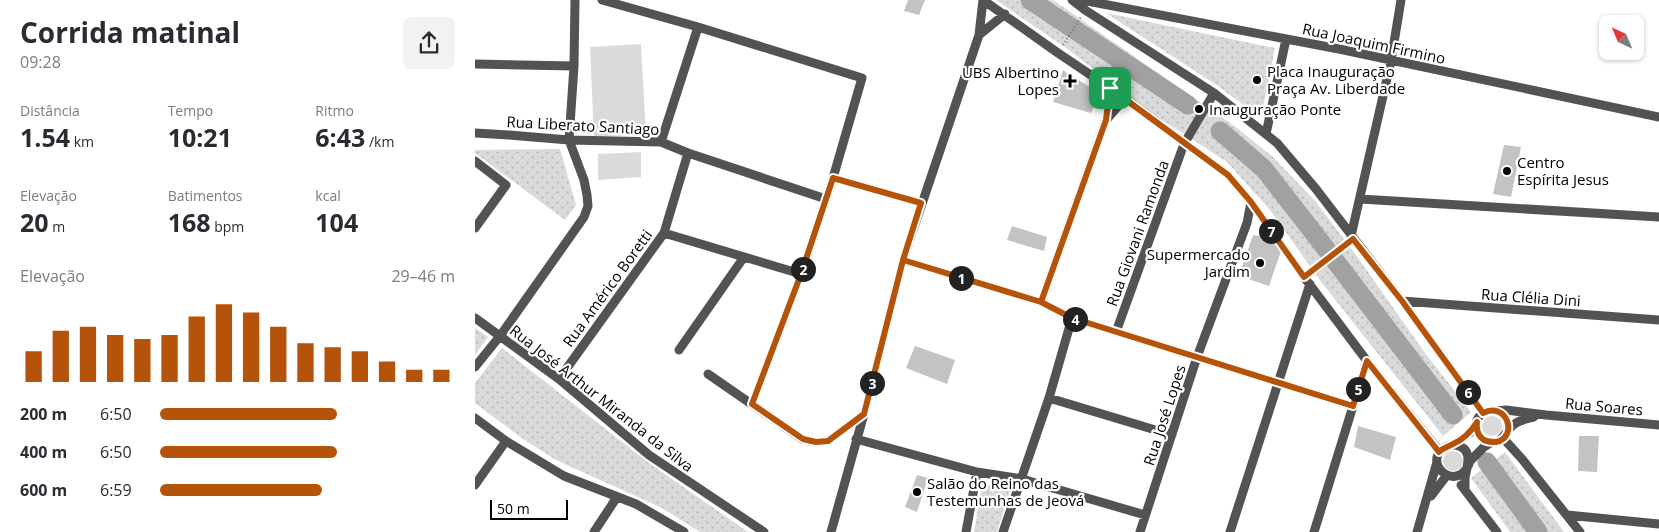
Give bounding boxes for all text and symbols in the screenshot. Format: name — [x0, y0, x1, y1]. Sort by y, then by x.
text: Corrida matinal — [20, 13, 240, 51]
north arrow — [1599, 15, 1644, 60]
map controls — [1599, 15, 1644, 60]
button: share — [403, 17, 455, 69]
street label: Rua Joaquim Firmino — [1301, 18, 1447, 68]
text: 09:28 — [20, 51, 61, 73]
place label: Placa Inauguração Praça Av. Liberdade — [1267, 61, 1405, 98]
place label: UBS Albertino Lopes — [962, 62, 1059, 99]
pin — [1089, 67, 1131, 109]
marker: UBS Albertino Lopes — [1063, 74, 1077, 88]
icon: arrive — [1096, 74, 1124, 102]
marker: Placa Inauguração Praça Av. Liberdade — [1251, 74, 1263, 86]
place label: Inauguração Ponte — [1209, 99, 1341, 119]
text: Distância — [20, 101, 80, 120]
text: Tempo — [168, 101, 213, 120]
text: Ritmo — [315, 101, 354, 120]
marker: Inauguração Ponte — [1193, 103, 1205, 115]
street label: Rua Liberato Santiago — [506, 111, 660, 139]
text: 1.54 — [20, 120, 70, 154]
text: 10:21 — [168, 120, 232, 154]
text: 6:43 — [315, 120, 365, 154]
text: km — [70, 132, 94, 151]
text: /km — [365, 132, 394, 151]
place label: Centro Espírita Jesus — [1517, 152, 1609, 189]
street label: Rua Giovani Ramonda — [1101, 157, 1173, 309]
marker: Centro Espírita Jesus — [1501, 165, 1513, 177]
text: Elevação — [20, 186, 77, 205]
text: Batimentos — [168, 186, 243, 205]
text: kcal — [315, 186, 341, 205]
text: 20 — [20, 205, 49, 239]
text: 168 — [168, 205, 211, 239]
text: 104 — [315, 205, 358, 239]
text: m — [49, 217, 65, 236]
text: bpm — [211, 217, 244, 236]
pin: 7 — [1259, 218, 1283, 244]
text: 7 — [1267, 222, 1276, 241]
street label: Rua Américo Boretti — [558, 225, 656, 351]
place label: Supermercado Jardim — [1147, 244, 1250, 281]
pin: 2 — [791, 256, 815, 282]
marker: Supermercado Jardim — [1254, 257, 1266, 269]
text: 2 — [799, 260, 808, 279]
text: Elevação — [20, 265, 85, 287]
text: 29–46 m — [391, 265, 455, 287]
pin: 1 — [949, 266, 973, 290]
text: 1 — [957, 269, 966, 288]
street label: Rua Clélia Dini — [1481, 284, 1581, 310]
pin: 4 — [1063, 306, 1087, 332]
text: 4 — [1071, 310, 1080, 329]
street label: Rua José Arthur Miranda da Silva — [506, 320, 698, 476]
street label: Rua José Lopes — [1138, 362, 1190, 468]
pin: 3 — [859, 370, 885, 396]
text: 3 — [868, 374, 877, 393]
pin: 5 — [1345, 376, 1371, 402]
text: 5 — [1354, 380, 1363, 399]
pin: 6 — [1455, 380, 1481, 404]
text: 6 — [1464, 383, 1473, 402]
street label: Rua Soares — [1564, 393, 1644, 419]
text: 200 m — [20, 403, 67, 425]
text: 6:50 — [100, 403, 132, 425]
text: 400 m — [20, 441, 67, 463]
text: 6:50 — [100, 441, 132, 463]
place label: Salão do Reino das Testemunhas de Jeová — [927, 473, 1084, 510]
text: 600 m — [20, 479, 67, 501]
text: 6:59 — [100, 479, 132, 501]
marker: Salão do Reino das Testemunhas de Jeová — [911, 486, 923, 498]
scale bar — [490, 497, 567, 520]
text: 50 m — [497, 499, 530, 518]

